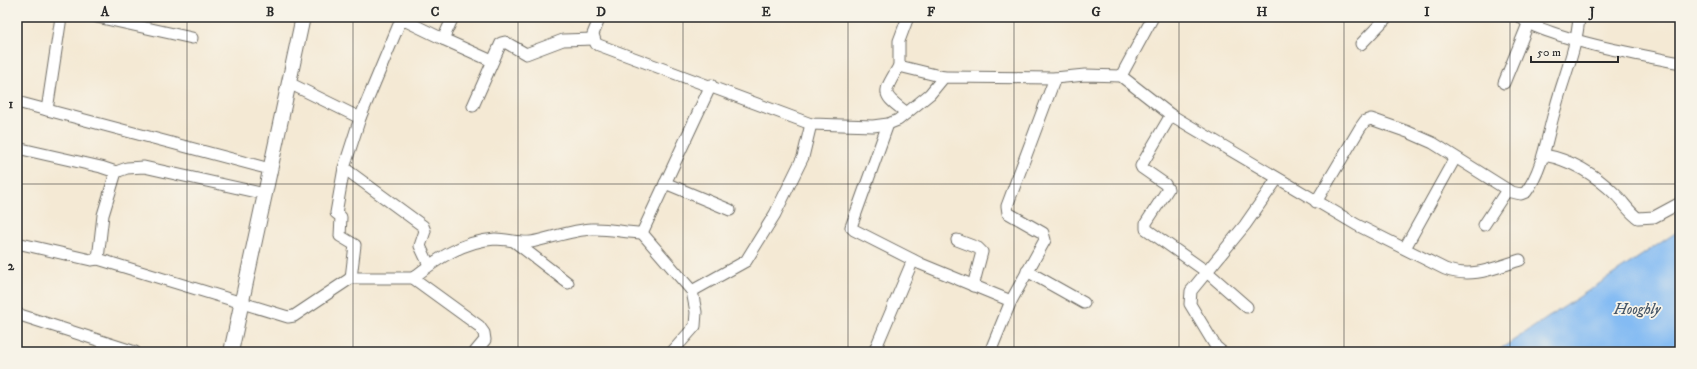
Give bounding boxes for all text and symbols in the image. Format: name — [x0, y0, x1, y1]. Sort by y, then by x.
text: A — [100, 4, 110, 20]
text: B — [266, 4, 274, 20]
text: C — [431, 4, 440, 20]
text: D — [596, 4, 606, 20]
text: E — [761, 4, 771, 20]
text: F — [927, 4, 936, 20]
text: G — [1091, 4, 1101, 20]
text: H — [1257, 4, 1268, 20]
text: I — [1424, 4, 1430, 20]
text: J — [1587, 4, 1595, 21]
scale bar — [1531, 38, 1618, 64]
text: 50 m — [1537, 45, 1561, 60]
text: 1 — [9, 96, 14, 112]
text: 2 — [8, 258, 15, 274]
water label: Hooghly — [1613, 300, 1661, 319]

